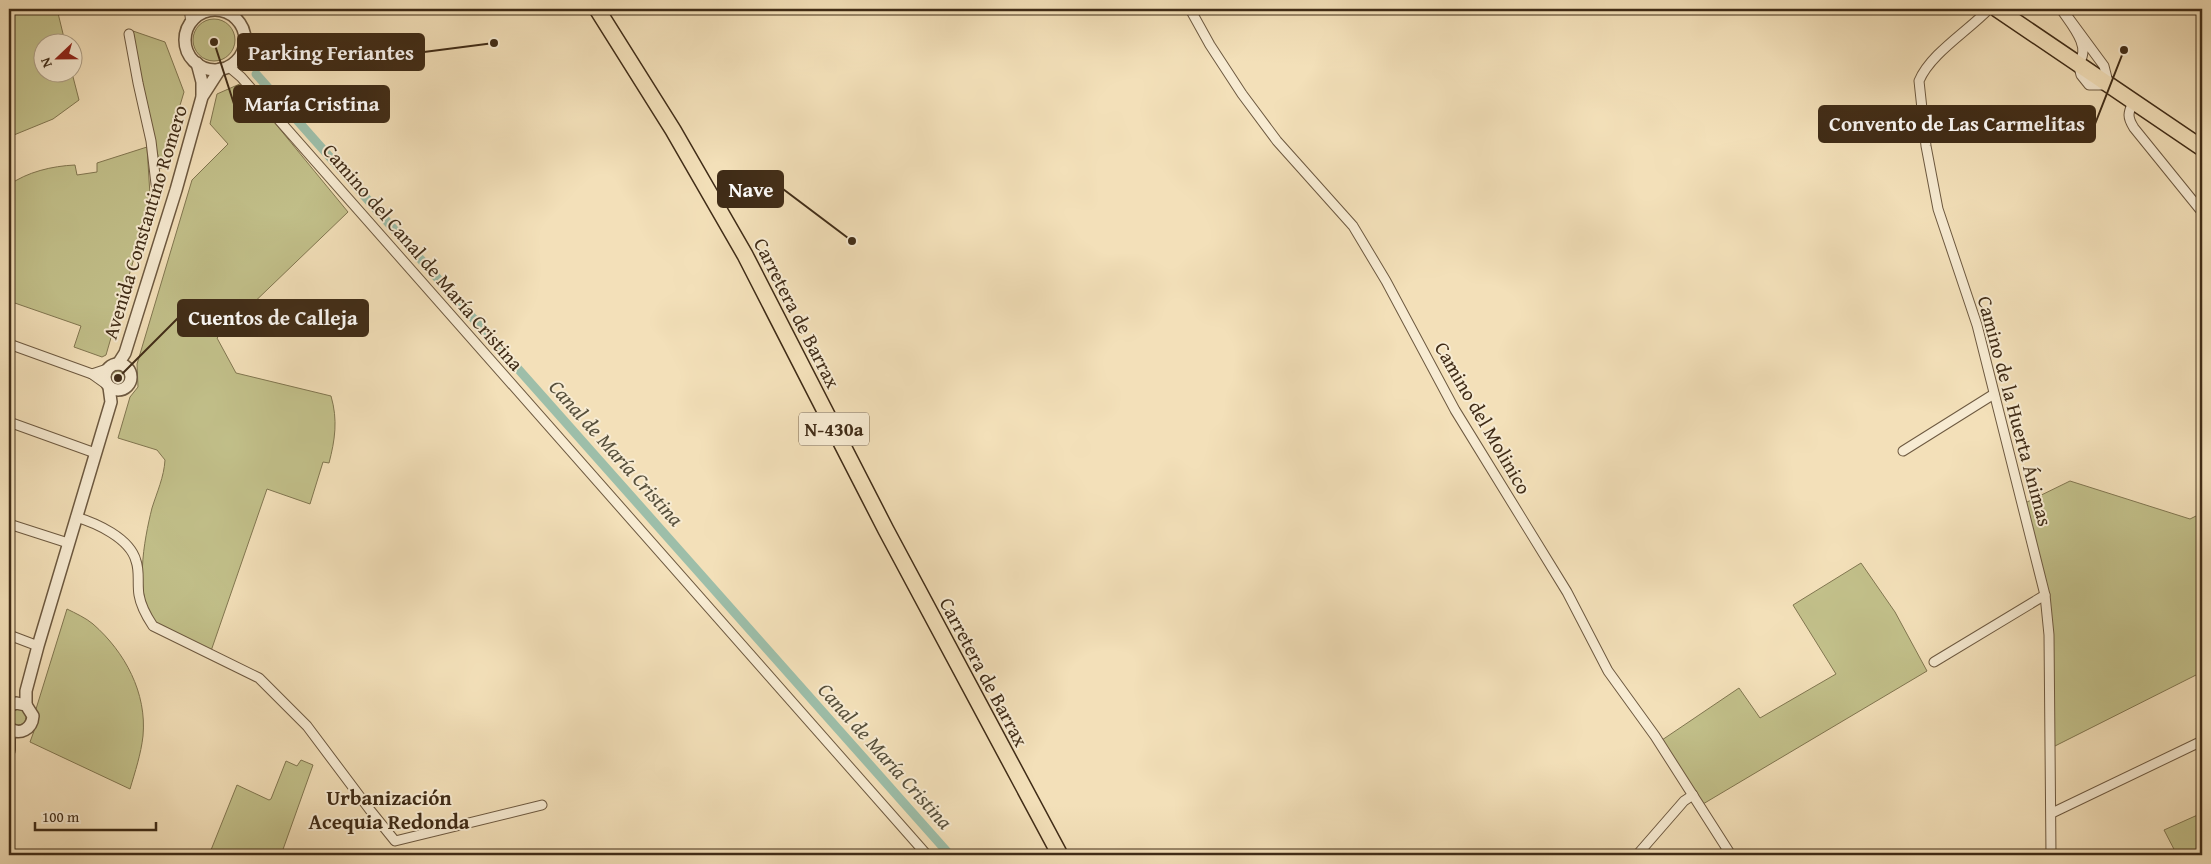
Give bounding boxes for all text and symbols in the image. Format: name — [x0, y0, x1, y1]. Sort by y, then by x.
north arrow — [32, 32, 82, 82]
callout: Parking Feriantes — [238, 34, 424, 70]
text: Parking Feriantes — [248, 37, 414, 68]
text: N — [35, 54, 57, 71]
callout: María Cristina — [234, 86, 389, 122]
text: María Cristina — [244, 88, 380, 119]
street label: Avenida Constantino Romero — [95, 101, 194, 343]
callout: Convento de Las Carmelitas — [1819, 106, 2095, 142]
text: Convento de Las Carmelitas — [1829, 108, 2085, 139]
street label: Camino del Canal de María Cristina — [316, 136, 531, 377]
callout: Nave — [718, 171, 783, 207]
text: Nave — [728, 174, 774, 205]
street label: Carretera de Barrax — [747, 232, 848, 394]
street label: Camino de la Huerta Ánimas — [1971, 292, 2060, 529]
callout: Cuentos de Calleja — [178, 300, 368, 336]
text: Cuentos de Calleja — [188, 302, 358, 333]
street label: Camino del Molinico — [1428, 336, 1539, 499]
water label: Canal de María Cristina — [542, 372, 691, 533]
road number: N-430a — [799, 412, 869, 446]
street label: Carretera de Barrax — [933, 592, 1036, 752]
water label: Canal de María Cristina — [811, 675, 960, 836]
district label: Urbanización Acequia Redonda — [309, 782, 470, 837]
scale bar — [35, 799, 156, 831]
text: 100 m — [42, 806, 80, 827]

